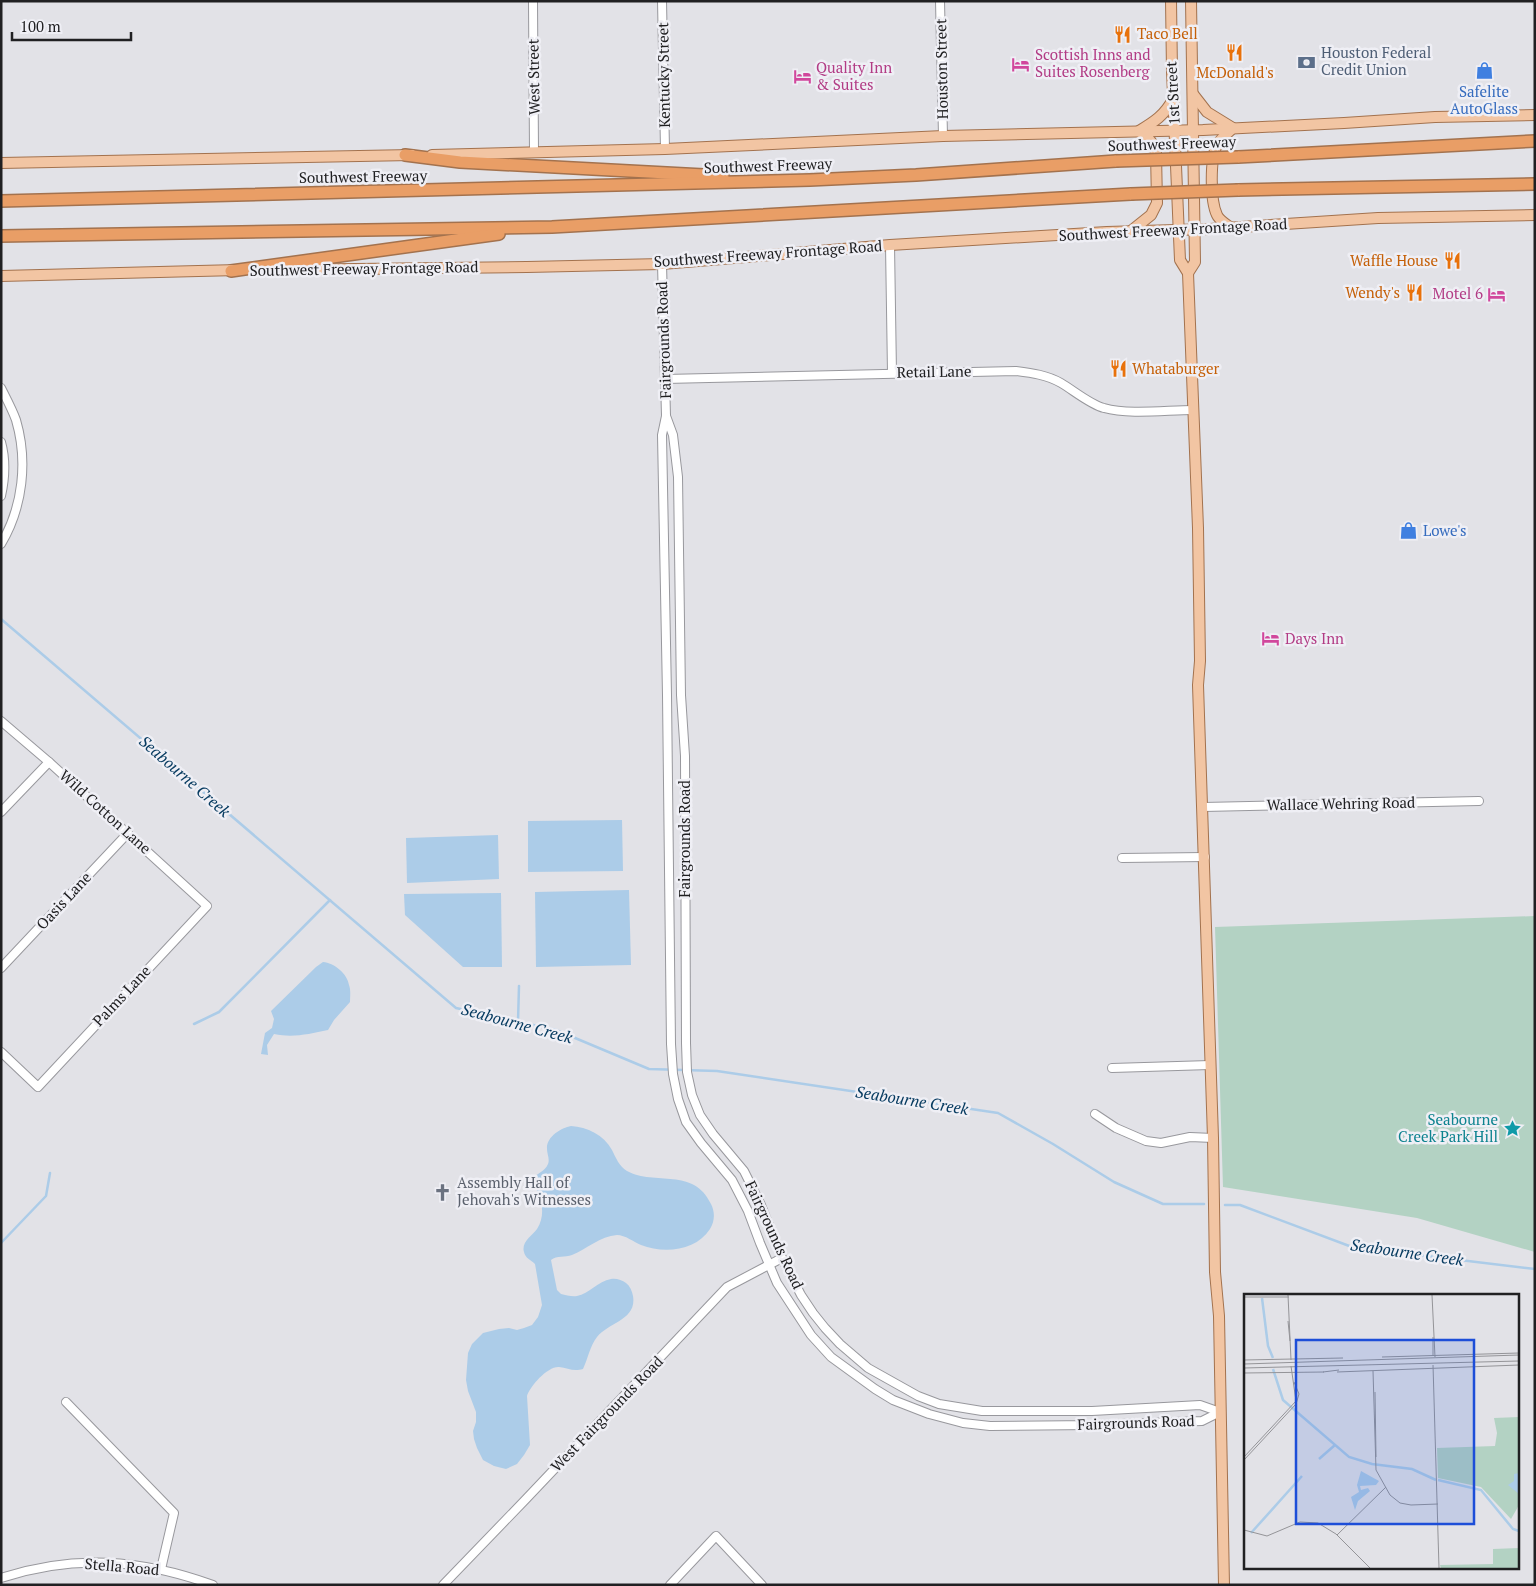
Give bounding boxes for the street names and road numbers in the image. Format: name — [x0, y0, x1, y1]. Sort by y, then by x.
street label: Houston Street — [930, 18, 952, 120]
street label: Kentucky Street — [652, 22, 674, 128]
street label: West Street — [522, 38, 544, 115]
street label: 1st Street — [1160, 60, 1184, 125]
street label: Southwest Freeway — [1107, 131, 1237, 155]
street label: Southwest Freeway — [703, 153, 833, 177]
street label: Southwest Freeway — [299, 165, 428, 187]
street label: Southwest Freeway Frontage Road — [1058, 213, 1288, 245]
street label: Southwest Freeway Frontage Road — [653, 235, 883, 271]
street label: Southwest Freeway Frontage Road — [249, 256, 479, 280]
street label: Fairgrounds Road — [651, 281, 675, 399]
street label: Retail Lane — [896, 360, 972, 382]
street label: Wild Cotton Lane — [56, 765, 156, 858]
street label: Fairgrounds Road — [674, 780, 694, 898]
street label: Wallace Wehring Road — [1266, 792, 1415, 814]
street label: Oasis Lane — [31, 867, 95, 934]
street label: Palms Lane — [88, 961, 155, 1030]
street label: Fairgrounds Road — [741, 1177, 809, 1292]
street label: West Fairgrounds Road — [546, 1351, 667, 1476]
street label: Fairgrounds Road — [1077, 1410, 1195, 1434]
street label: Stella Road — [84, 1553, 160, 1579]

